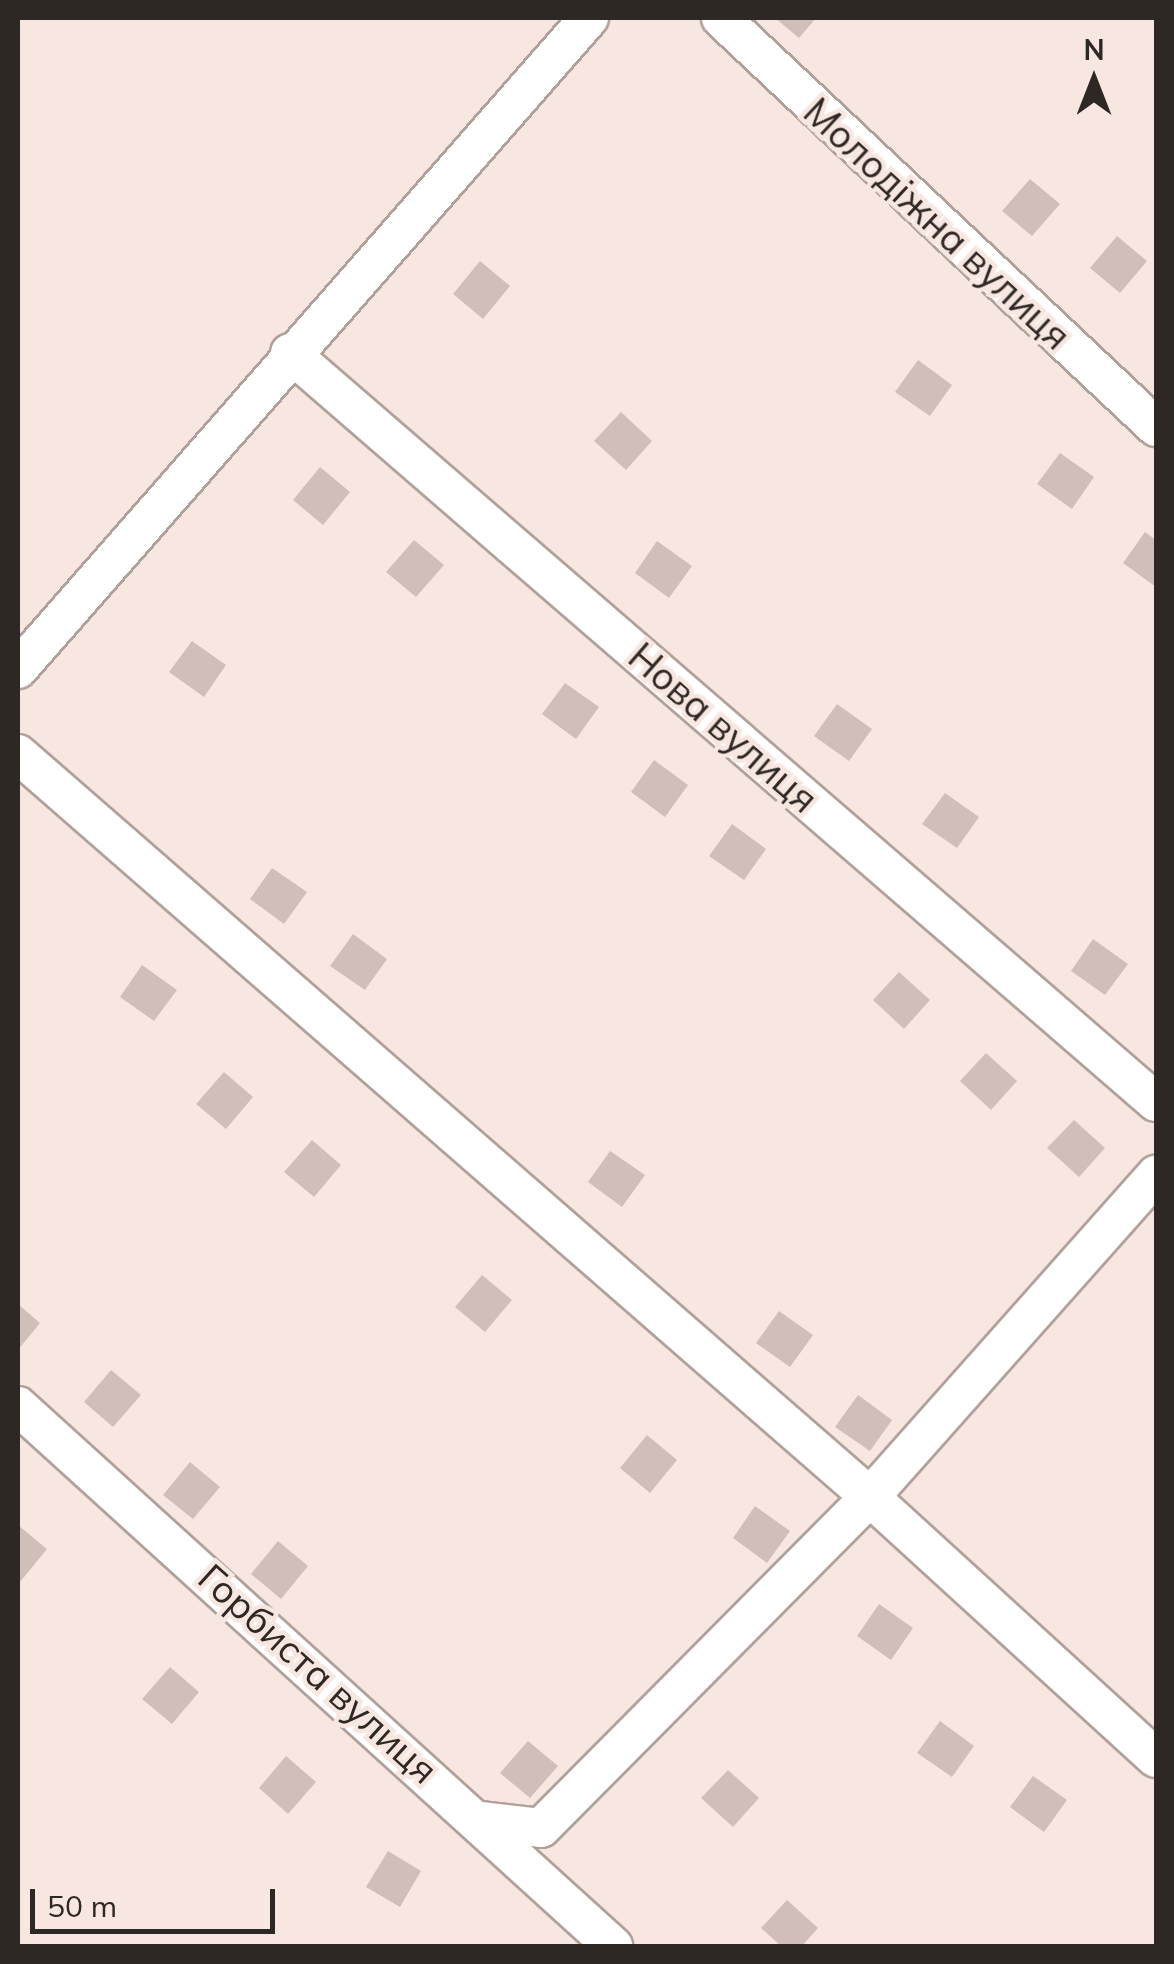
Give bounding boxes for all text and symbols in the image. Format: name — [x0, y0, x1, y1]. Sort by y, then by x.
north arrow — [1044, 30, 1144, 130]
text: N — [1083, 32, 1105, 67]
street label: Молодіжна вулиця — [794, 89, 1080, 359]
street label: Нова вулиця — [619, 634, 827, 822]
street label: Горбиста вулиця — [189, 1555, 447, 1793]
scale bar — [35, 1869, 280, 1931]
text: 50 m — [47, 1887, 117, 1925]

